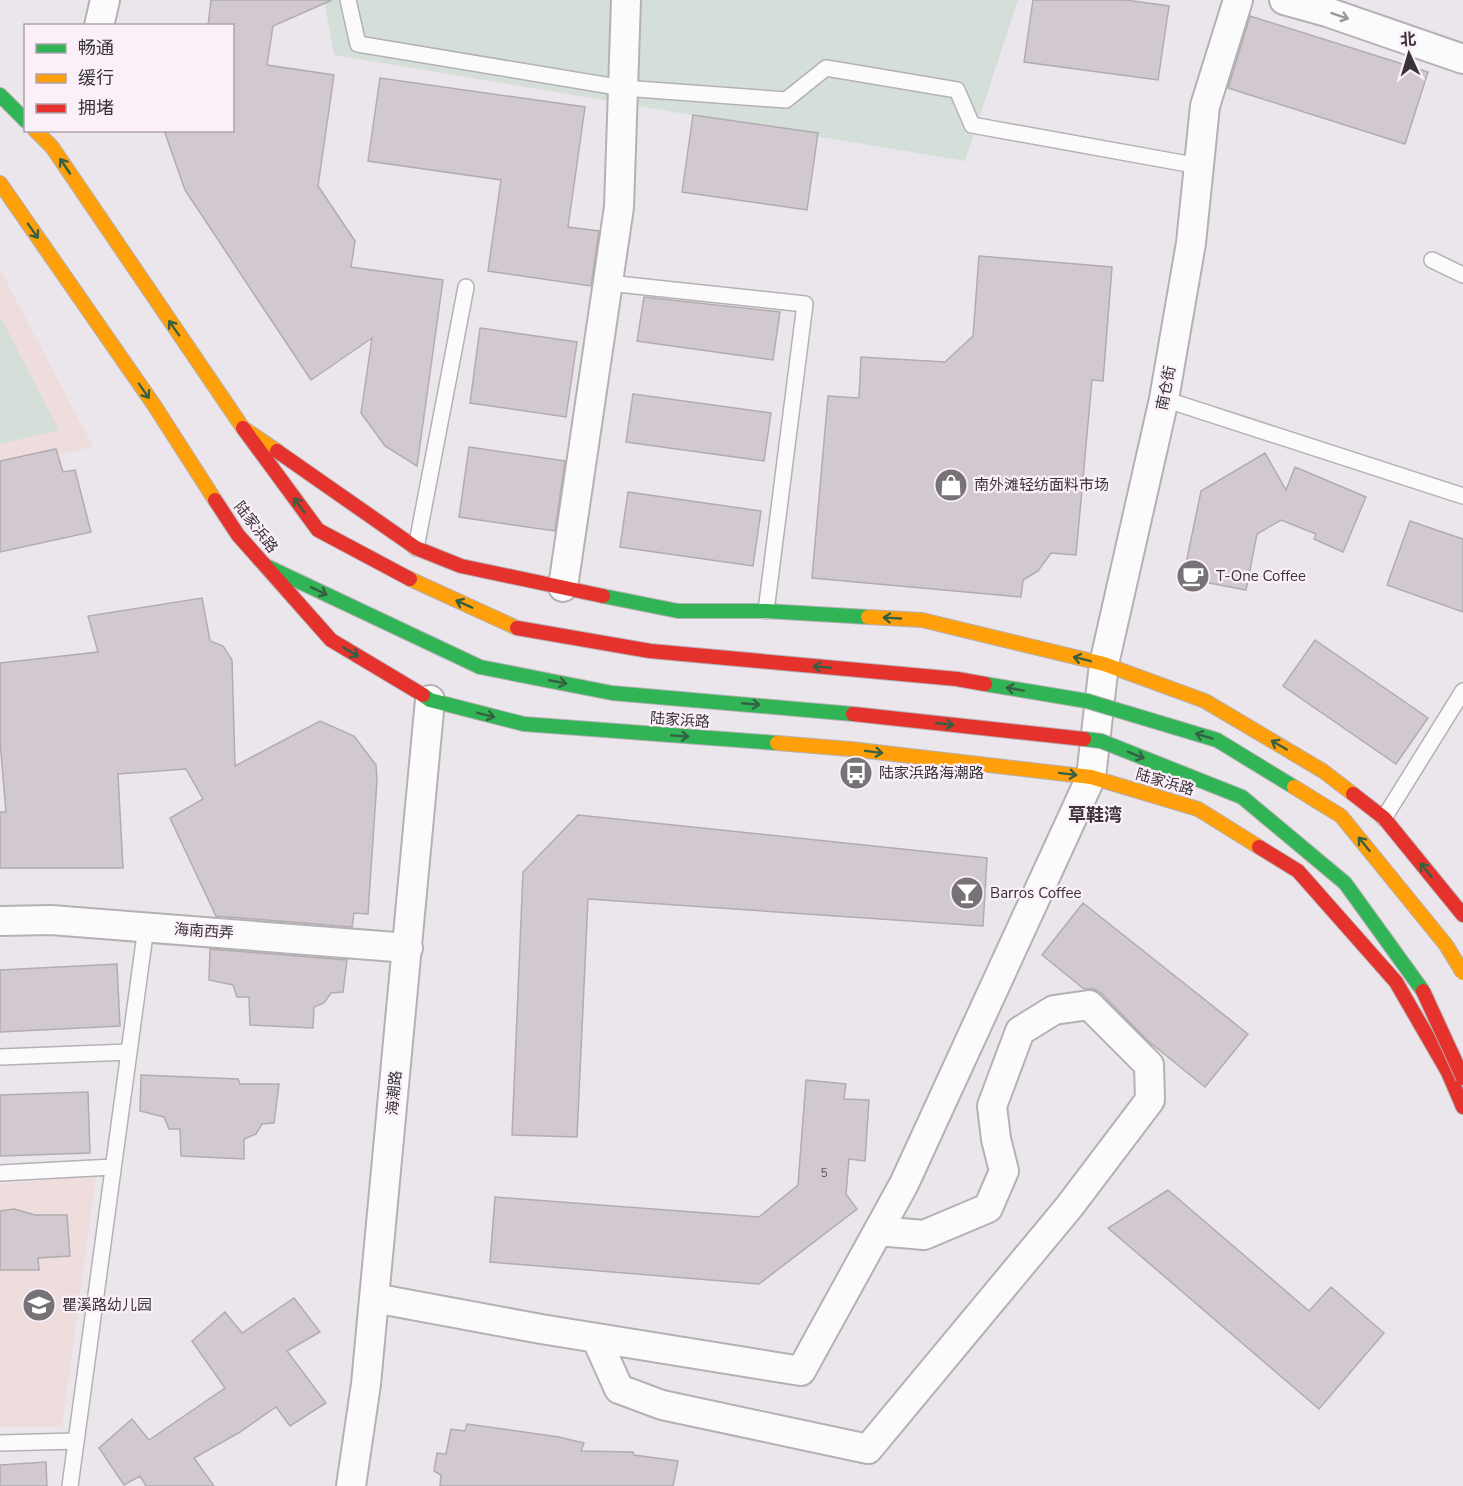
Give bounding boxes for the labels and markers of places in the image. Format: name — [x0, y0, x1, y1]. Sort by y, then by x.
shop icon: 南外滩轻纺面料市场 — [933, 467, 969, 503]
place label: 南外滩轻纺面料市场 — [974, 475, 1109, 495]
cafe icon: T-One Coffee — [1175, 558, 1211, 594]
place label: T-One Coffee — [1216, 566, 1306, 586]
bus stop icon: 陆家浜路海潮路 — [838, 755, 874, 791]
place label: 陆家浜路海潮路 — [879, 763, 984, 783]
bar icon: Barros Coffee — [949, 875, 985, 911]
place label: Barros Coffee — [990, 883, 1081, 903]
school or university icon: 瞿溪路幼儿园 — [21, 1287, 57, 1323]
place label: 瞿溪路幼儿园 — [62, 1295, 152, 1315]

